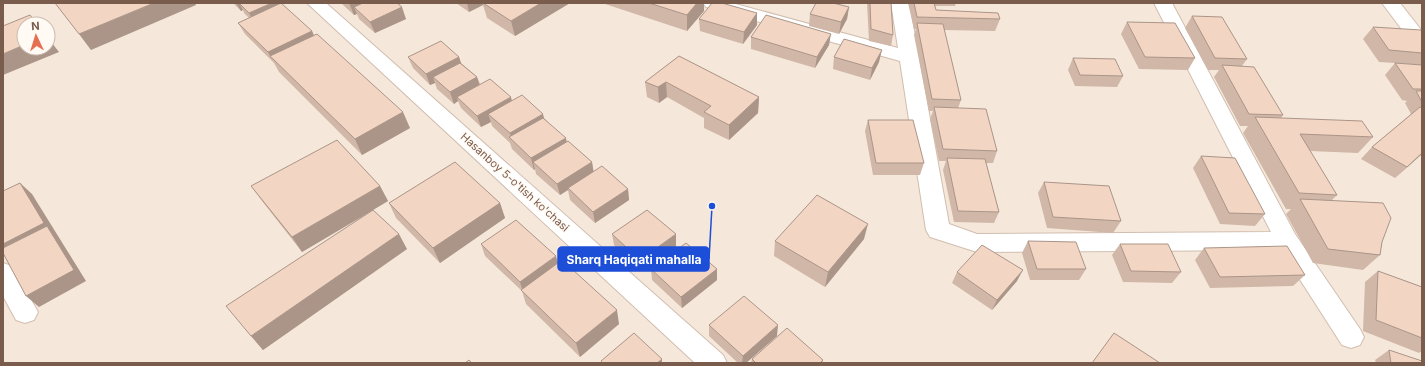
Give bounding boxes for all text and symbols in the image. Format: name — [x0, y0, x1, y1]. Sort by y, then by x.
north arrow — [16, 16, 56, 56]
text: N — [31, 19, 40, 33]
street label: Hasanboy 5-o'tish ko'chasi — [458, 130, 572, 234]
callout: Sharq Haqiqati mahalla — [558, 247, 709, 271]
text: Sharq Haqiqati mahalla — [567, 252, 701, 267]

